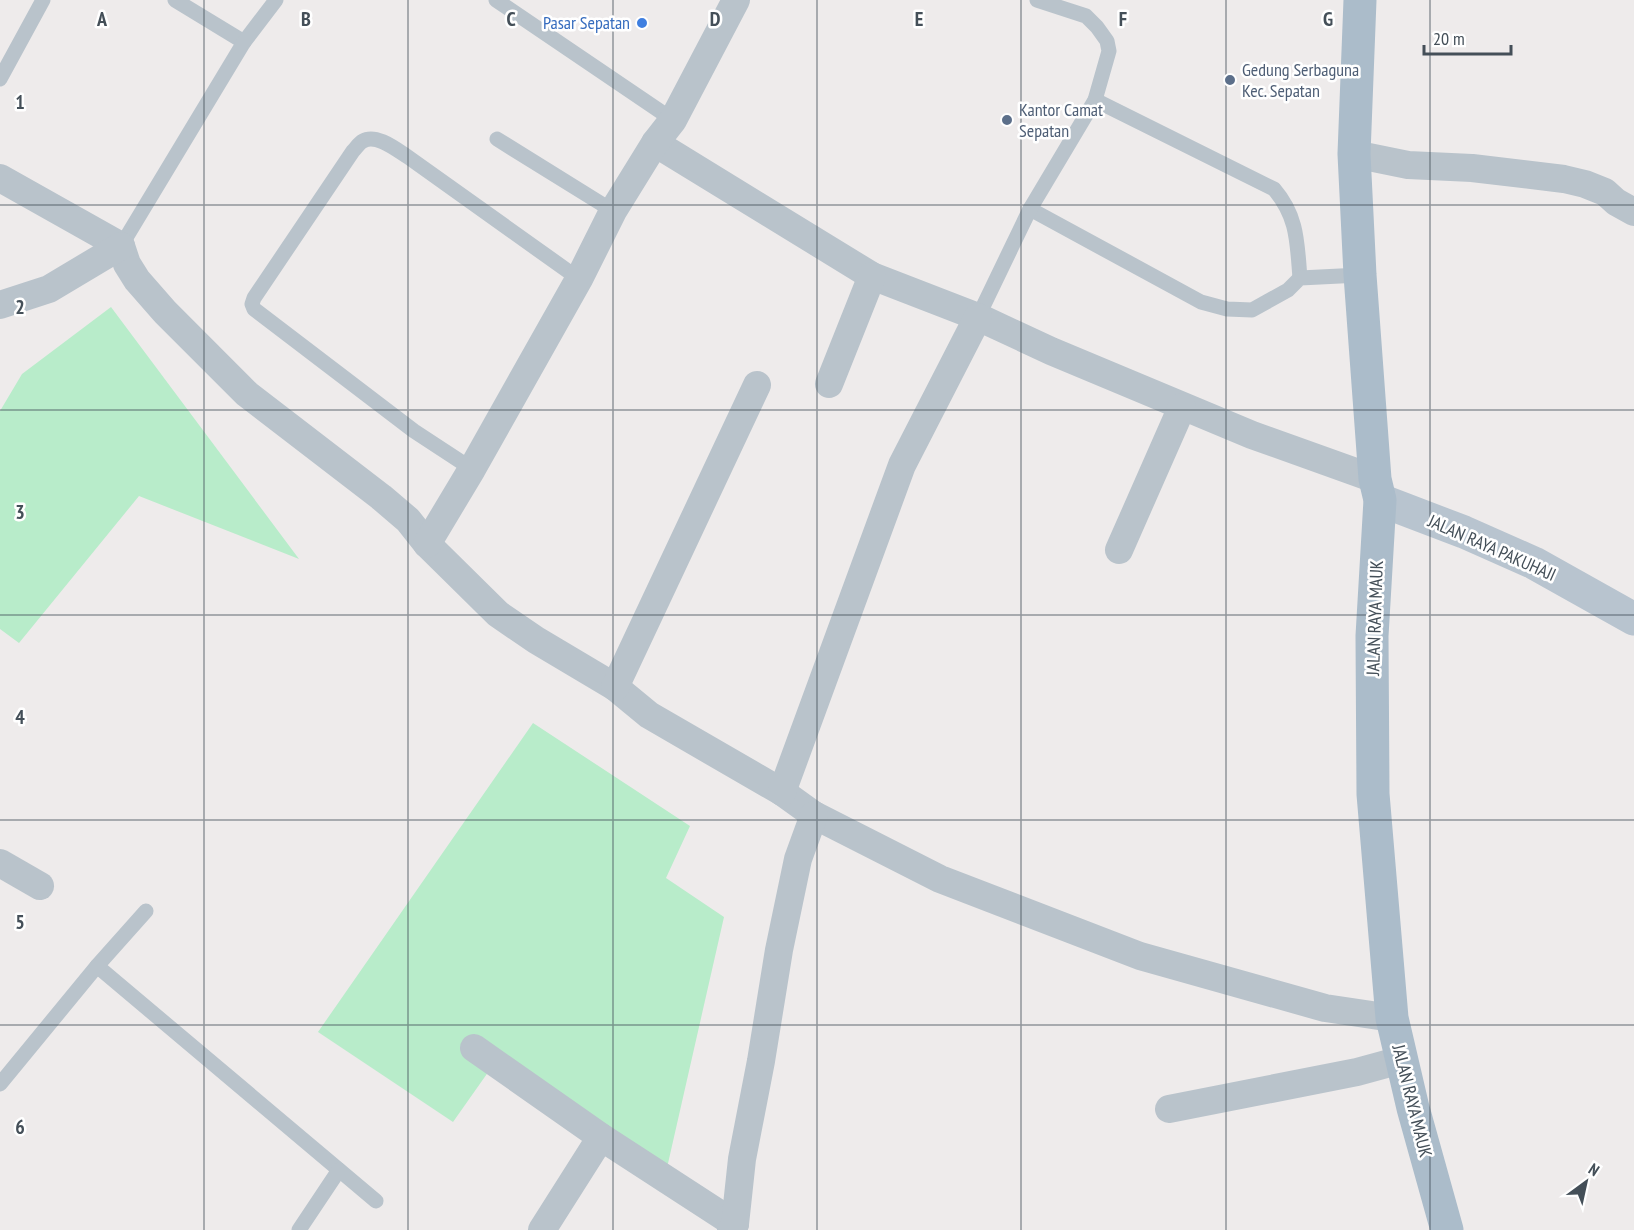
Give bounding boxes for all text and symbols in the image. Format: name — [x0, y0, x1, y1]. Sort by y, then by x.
text: A — [96, 6, 108, 32]
text: B — [301, 6, 311, 32]
text: C — [506, 6, 516, 32]
text: D — [710, 6, 721, 32]
text: E — [915, 6, 923, 32]
text: F — [1119, 6, 1127, 32]
text: G — [1323, 6, 1333, 32]
place label: Pasar Sepatan — [543, 11, 630, 34]
marker: Pasar Sepatan — [635, 16, 649, 30]
scale bar — [1424, 18, 1511, 56]
text: 20 m — [1433, 27, 1465, 50]
place label: Gedung Serbaguna Kec. Sepatan — [1242, 58, 1359, 102]
marker: Gedung Serbaguna Kec. Sepatan — [1223, 73, 1237, 87]
text: 1 — [15, 89, 25, 115]
place label: Kantor Camat Sepatan — [1019, 98, 1103, 142]
marker: Kantor Camat Sepatan — [1000, 113, 1014, 127]
text: 2 — [15, 294, 25, 320]
text: 3 — [15, 499, 25, 525]
street label: JALAN RAYA PAKUHAJI — [1424, 509, 1560, 586]
street label: JALAN RAYA MAUK — [1361, 560, 1388, 677]
text: 4 — [15, 704, 25, 730]
text: 5 — [15, 909, 25, 935]
street label: JALAN RAYA MAUK — [1387, 1041, 1438, 1160]
text: 6 — [15, 1114, 25, 1140]
north arrow — [1556, 1152, 1616, 1212]
text: N — [1585, 1159, 1603, 1180]

